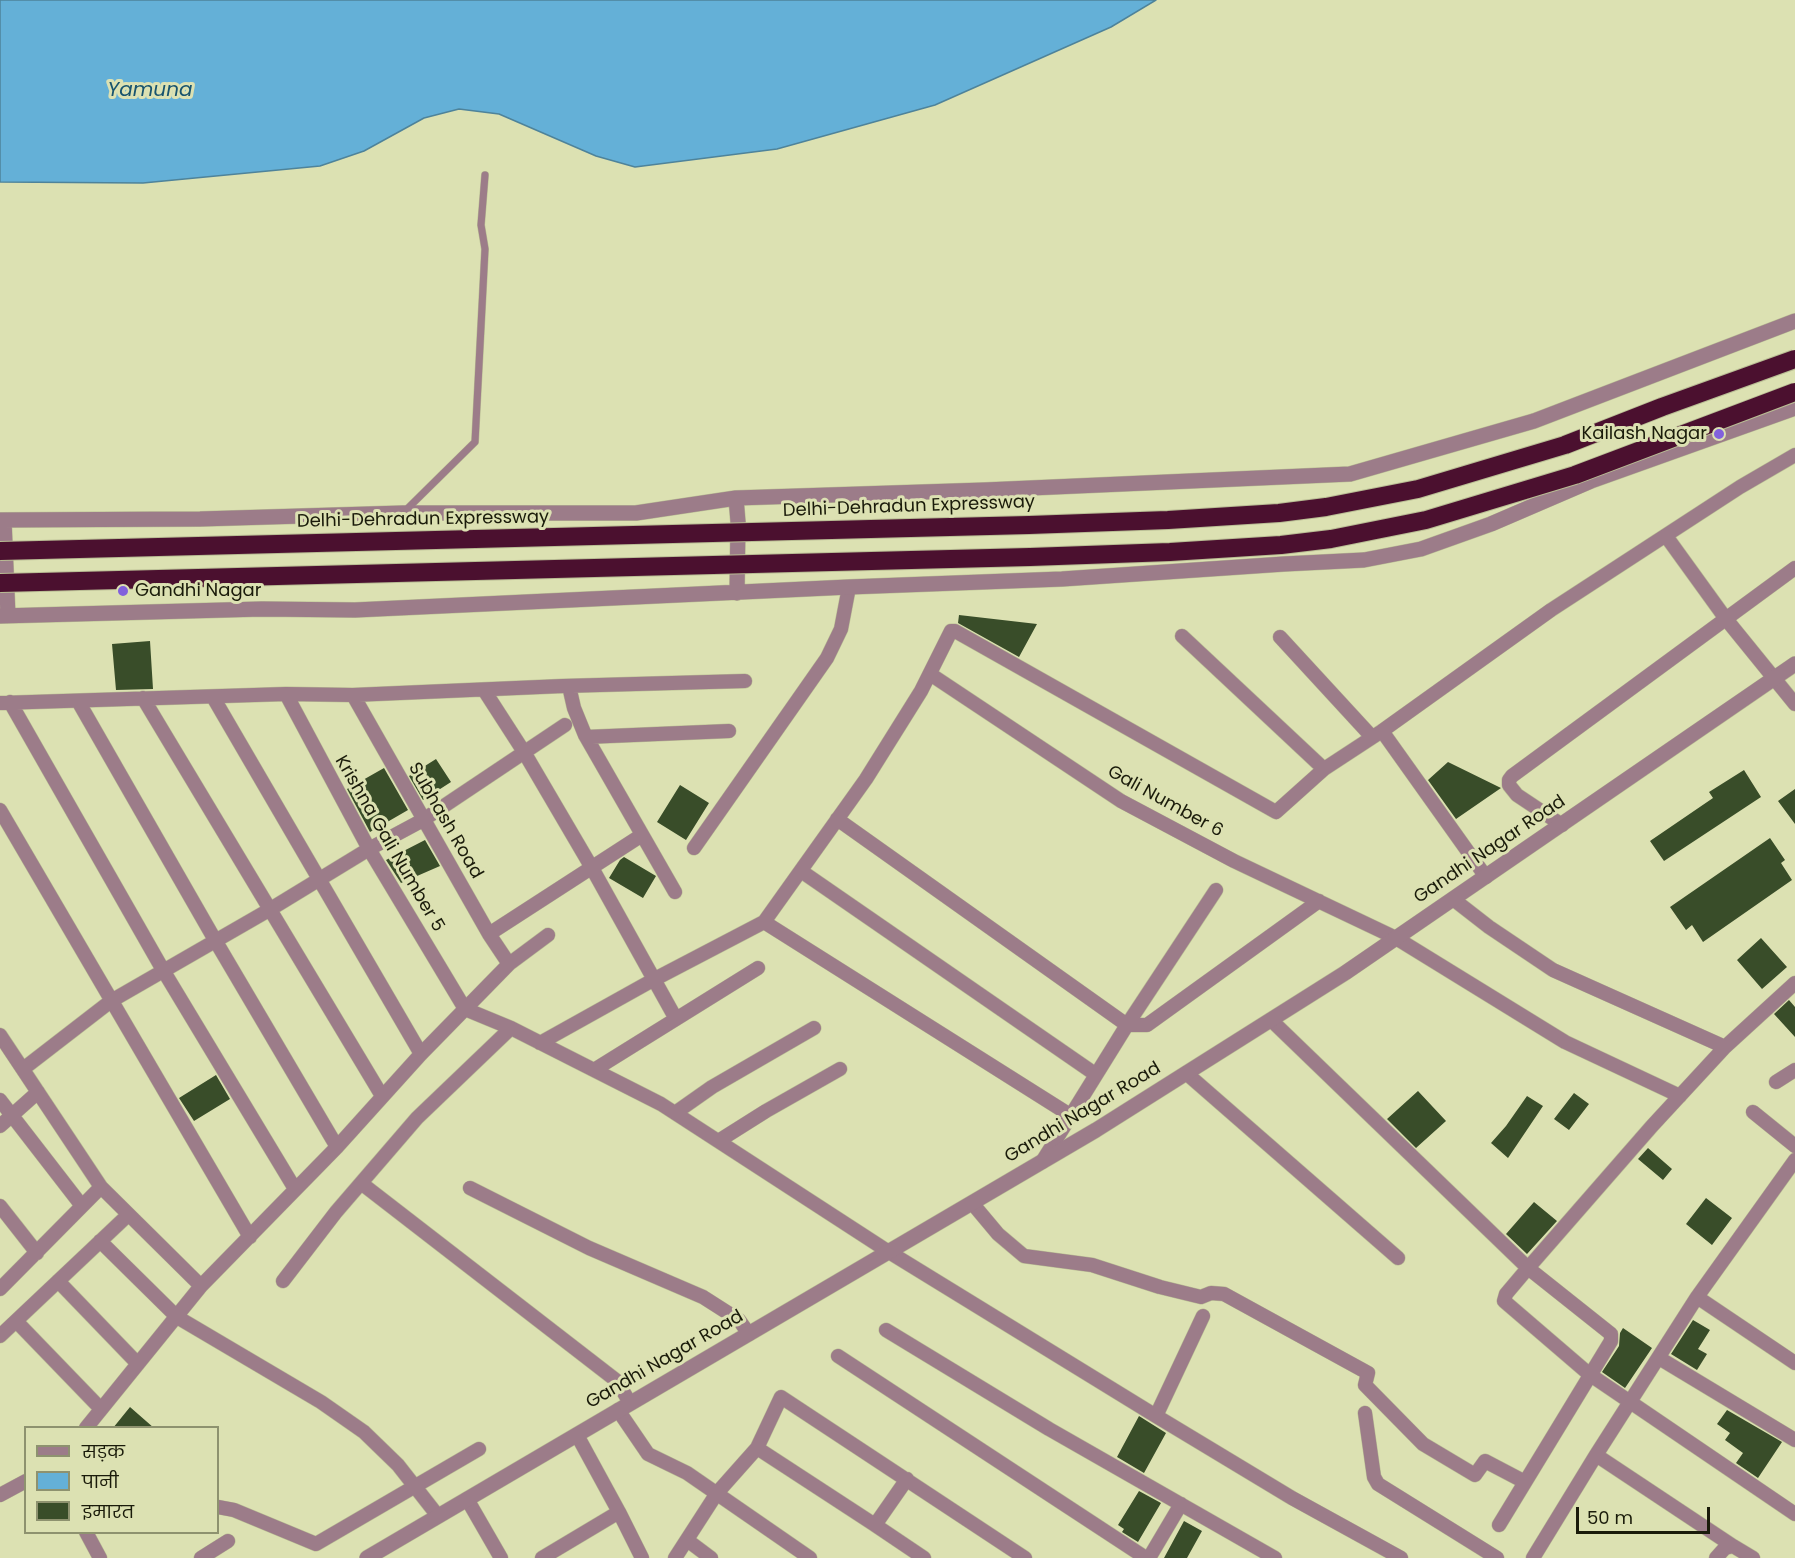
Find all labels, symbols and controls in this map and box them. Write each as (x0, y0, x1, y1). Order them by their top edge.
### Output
water label: Yamuna (108, 79, 192, 103)
place label: Kailash Nagar (1581, 423, 1707, 445)
marker: Kailash Nagar (1712, 427, 1726, 441)
street label: Delhi-Dehradun Expressway (783, 492, 1035, 522)
street label: Delhi-Dehradun Expressway (297, 507, 549, 533)
place label: Gandhi Nagar (135, 580, 261, 602)
marker: Gandhi Nagar (116, 584, 130, 598)
street label: Krishna Gali Number 5 (330, 752, 448, 936)
street label: Subhash Road (403, 759, 487, 883)
street label: Gali Number 6 (1103, 761, 1227, 843)
street label: Gandhi Nagar Road (1410, 791, 1570, 909)
street label: Gandhi Nagar Road (1001, 1058, 1165, 1168)
street label: Gandhi Nagar Road (582, 1306, 748, 1414)
legend (24, 1426, 219, 1534)
text: सड़क (82, 1439, 125, 1464)
text: पानी (82, 1469, 119, 1494)
scale bar (1579, 1495, 1712, 1533)
text: इमारत (82, 1499, 134, 1524)
text: 50 m (1587, 1505, 1633, 1530)

